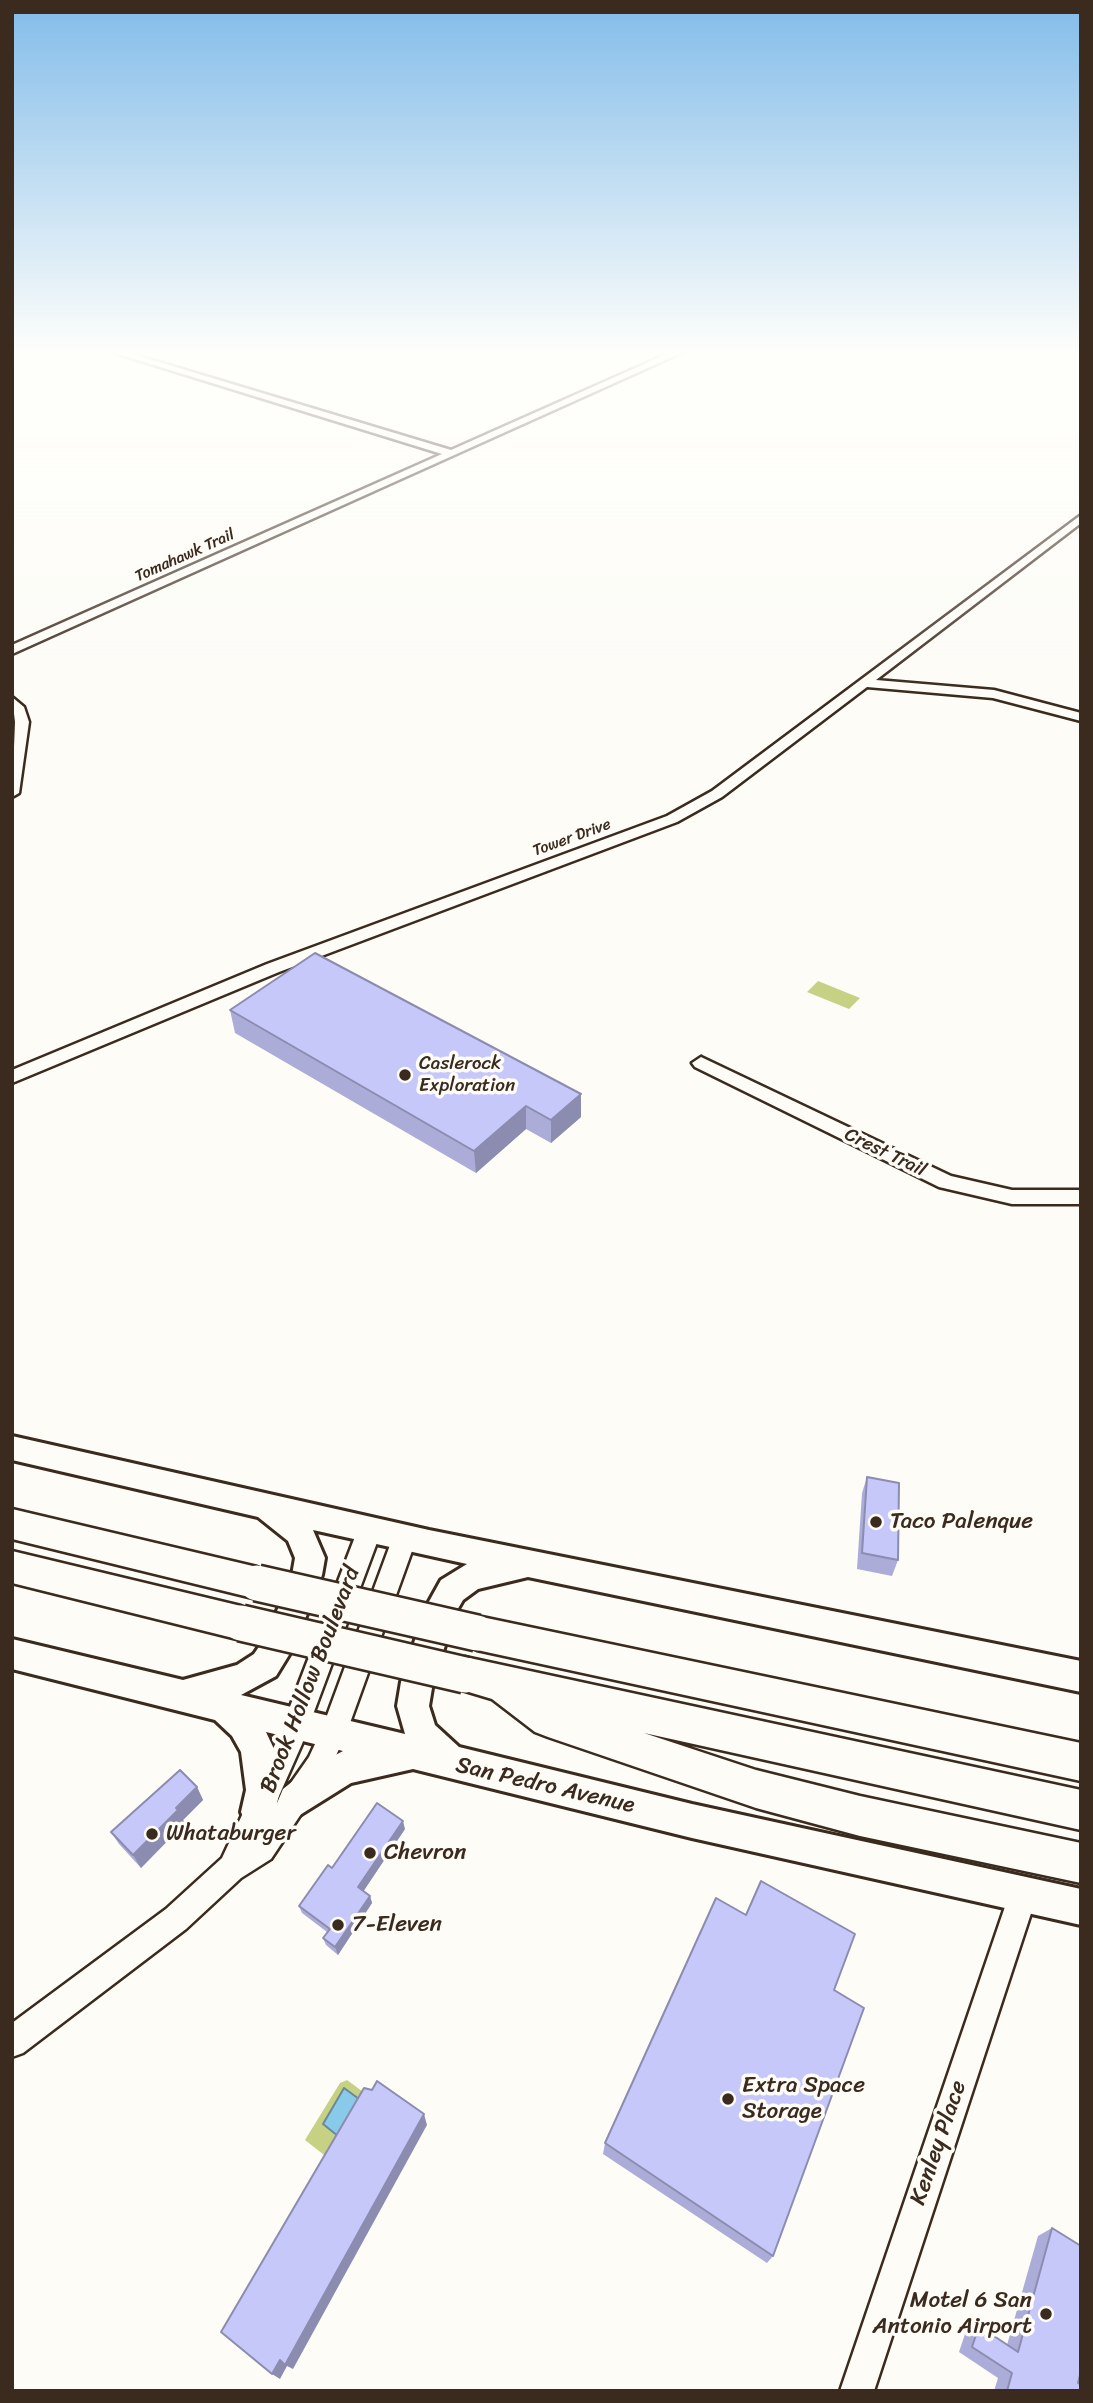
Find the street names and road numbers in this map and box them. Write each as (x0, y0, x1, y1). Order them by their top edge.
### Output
street label: Tomahawk Trail (132, 525, 238, 587)
street label: Tower Drive (530, 815, 614, 861)
street label: Crest Trail (841, 1124, 929, 1182)
street label: Brook Hollow Boulevard (255, 1563, 367, 1797)
street label: San Pedro Avenue (453, 1752, 637, 1820)
street label: Kenley Place (905, 2077, 973, 2209)

